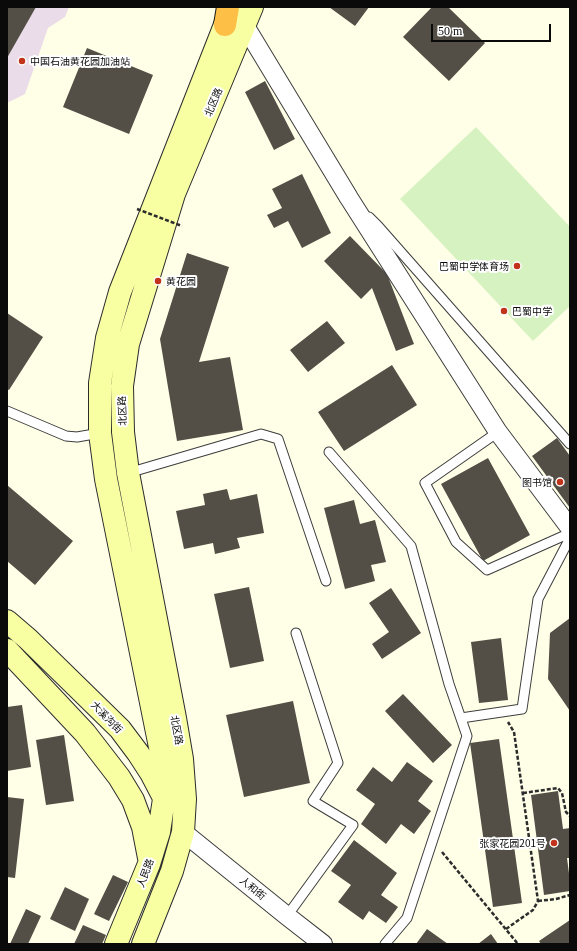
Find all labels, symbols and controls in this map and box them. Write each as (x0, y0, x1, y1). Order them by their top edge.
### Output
scale bar (433, 16, 553, 42)
text: 50 m (438, 24, 462, 38)
place label: 中国石油黄花园加油站 (30, 55, 130, 67)
marker: 中国石油黄花园加油站 (17, 56, 27, 66)
street label: 北区路 (202, 86, 224, 118)
place label: 巴蜀中学体育场 (439, 260, 509, 272)
marker: 巴蜀中学体育场 (512, 261, 522, 271)
place label: 黄花园 (166, 275, 196, 287)
marker: 黄花园 (153, 276, 163, 286)
place label: 巴蜀中学 (512, 305, 552, 317)
marker: 巴蜀中学 (499, 306, 509, 316)
street label: 北区路 (115, 396, 129, 426)
place label: 图书馆 (522, 476, 552, 488)
marker: 图书馆 (555, 477, 565, 487)
street label: 大溪沟街 (89, 698, 125, 736)
street label: 北区路 (168, 714, 186, 746)
place label: 张家花园201号 (479, 837, 546, 849)
marker: 张家花园201号 (549, 838, 559, 848)
street label: 人民路 (134, 857, 156, 889)
street label: 人和街 (238, 874, 268, 902)

